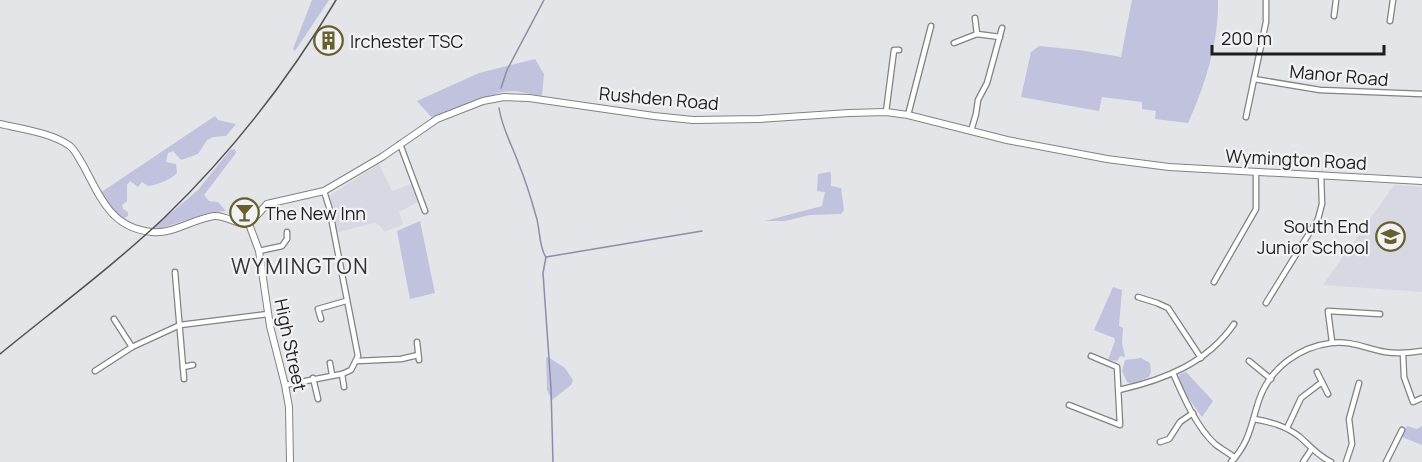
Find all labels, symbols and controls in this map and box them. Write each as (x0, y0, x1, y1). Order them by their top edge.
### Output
scale bar (1212, 18, 1384, 56)
building icon: Irchester TSC (313, 25, 345, 57)
text: 200 m (1221, 26, 1272, 50)
place label: Irchester TSC (350, 29, 463, 53)
street label: Manor Road (1289, 59, 1389, 91)
street label: Rushden Road (598, 81, 720, 115)
street label: Wymington Road (1225, 143, 1367, 175)
bar icon: The New Inn (228, 197, 260, 229)
place label: The New Inn (265, 201, 366, 225)
place label: South End Junior School (1257, 214, 1369, 259)
school or university icon: South End Junior School (1374, 220, 1406, 252)
district label: WYMINGTON (231, 252, 369, 280)
street label: High Street (269, 296, 313, 394)

